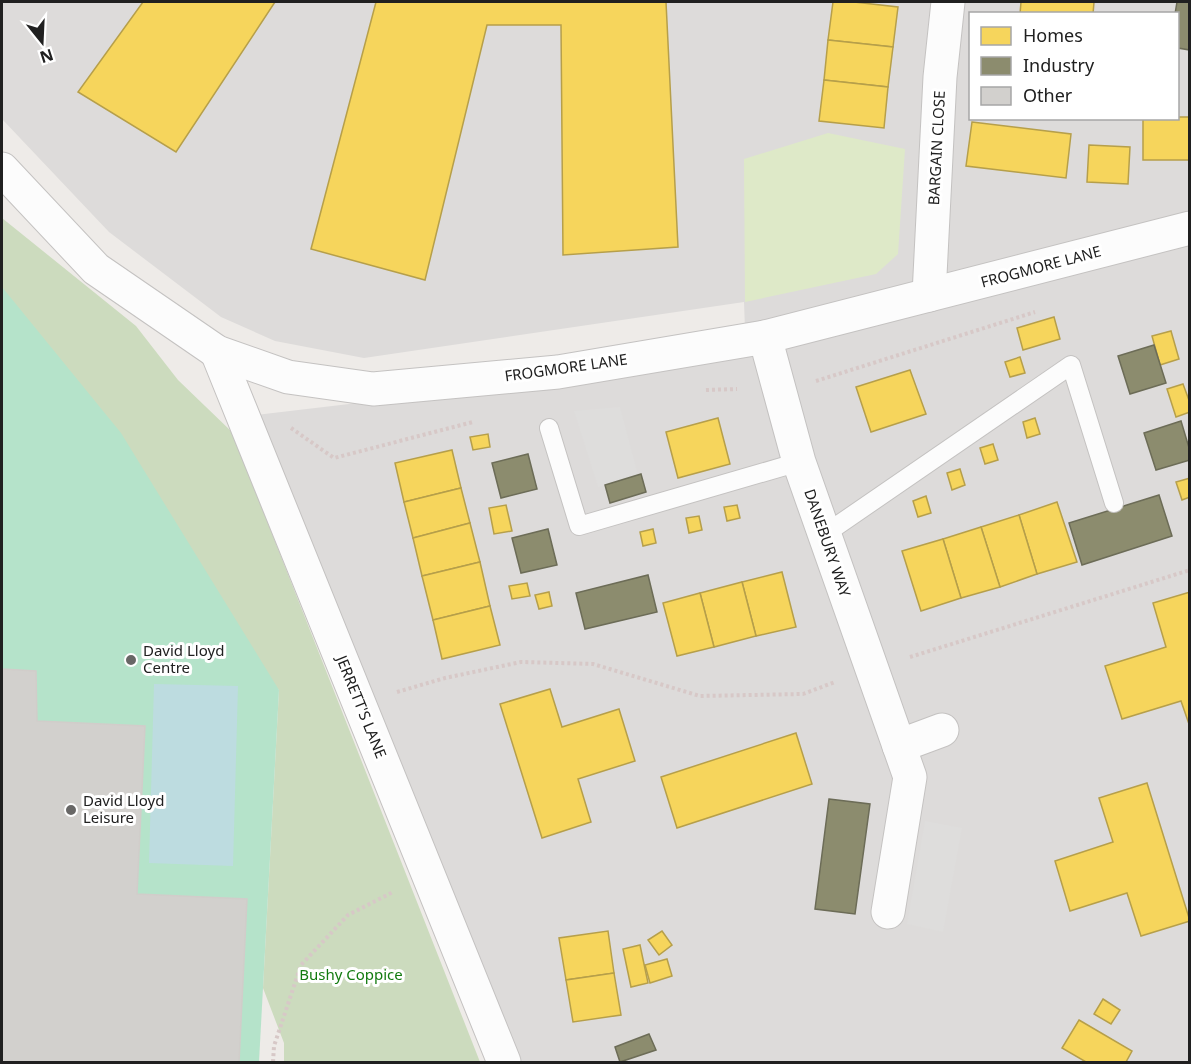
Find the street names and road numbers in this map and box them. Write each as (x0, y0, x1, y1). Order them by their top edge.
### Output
street label: BARGAIN CLOSE (923, 90, 949, 206)
street label: FROGMORE LANE (978, 240, 1103, 292)
street label: FROGMORE LANE (503, 348, 629, 386)
street label: DANEBURY WAY (800, 486, 856, 600)
street label: JERRETT'S LANE (331, 650, 392, 761)

